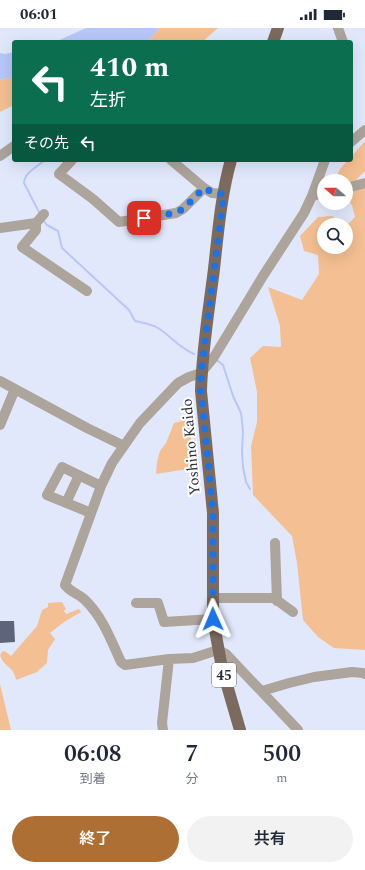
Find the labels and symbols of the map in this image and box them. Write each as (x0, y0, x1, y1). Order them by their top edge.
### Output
north arrow (317, 174, 353, 210)
pin (127, 201, 161, 235)
street label: Yoshino Kaido (175, 398, 207, 496)
position arrow (192, 598, 234, 640)
road number: 45 (212, 663, 236, 687)

